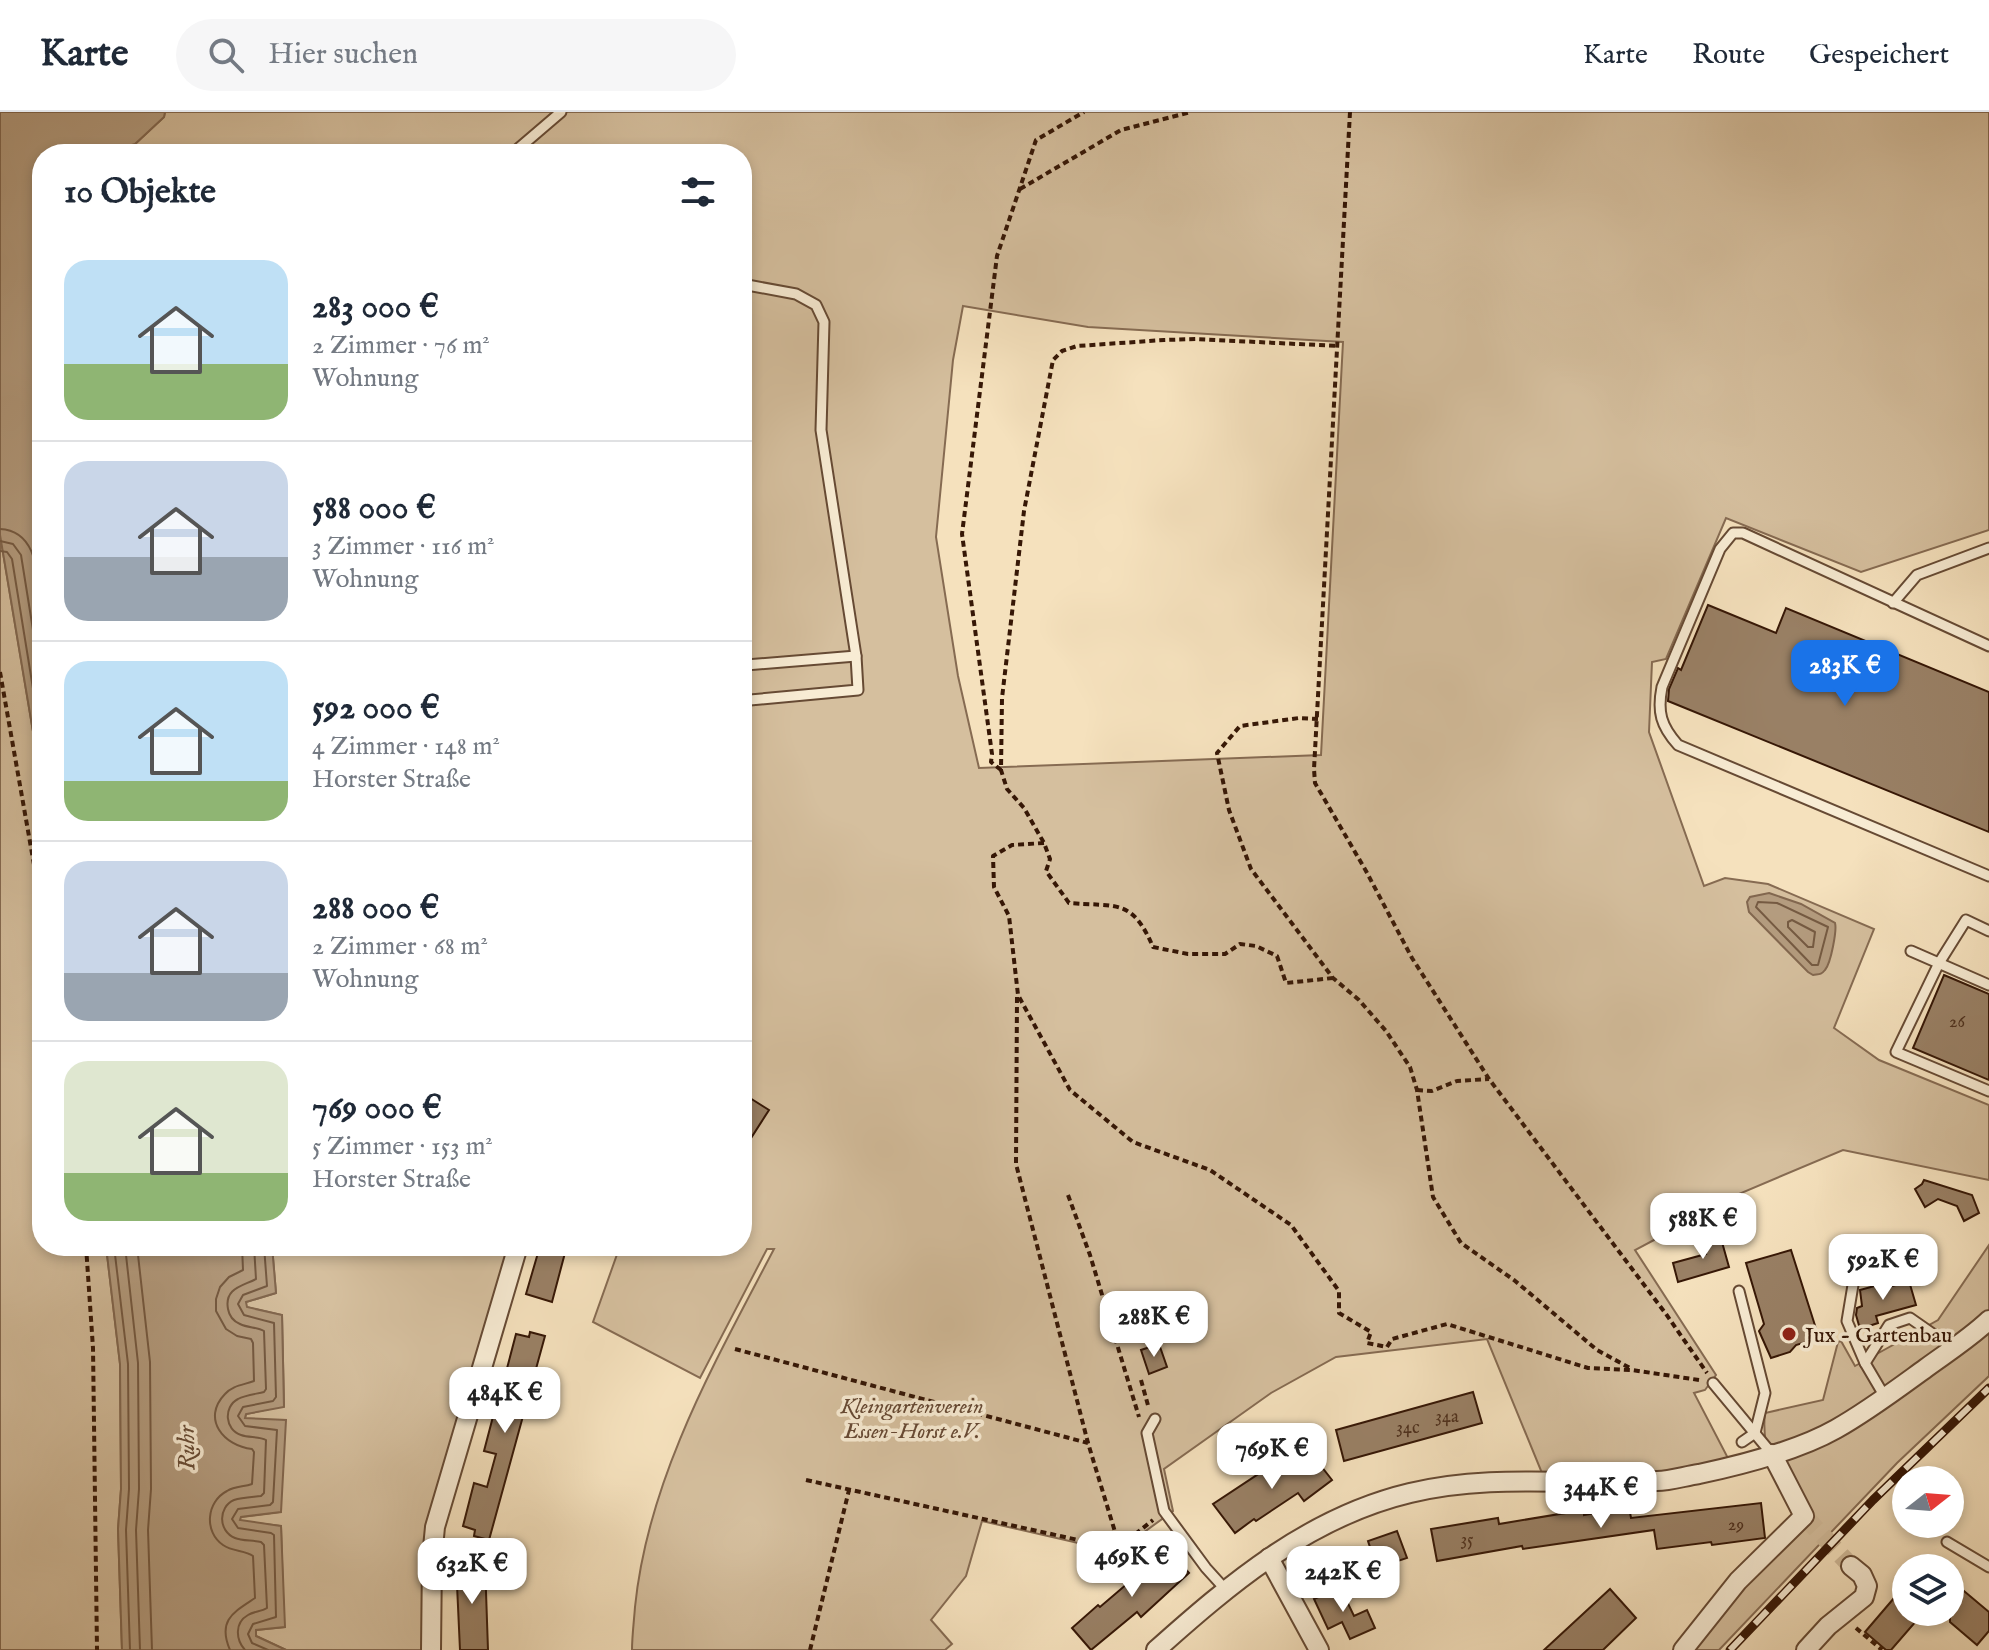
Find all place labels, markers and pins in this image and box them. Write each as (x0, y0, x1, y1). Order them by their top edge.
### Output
pin: 283K € (1780, 640, 1910, 708)
pin: 588K € (1638, 1193, 1768, 1261)
pin: 592K € (1818, 1234, 1948, 1302)
pin: 288K € (1089, 1291, 1219, 1359)
place label: Jux - Gartenbau (1802, 1322, 1952, 1350)
marker: Jux - Gartenbau (1780, 1325, 1798, 1343)
pin: 484K € (440, 1367, 570, 1435)
pin: 769K € (1207, 1423, 1337, 1491)
pin: 344K € (1536, 1462, 1666, 1530)
pin: 469K € (1067, 1531, 1197, 1599)
pin: 632K € (407, 1538, 537, 1606)
pin: 242K € (1278, 1546, 1408, 1614)

